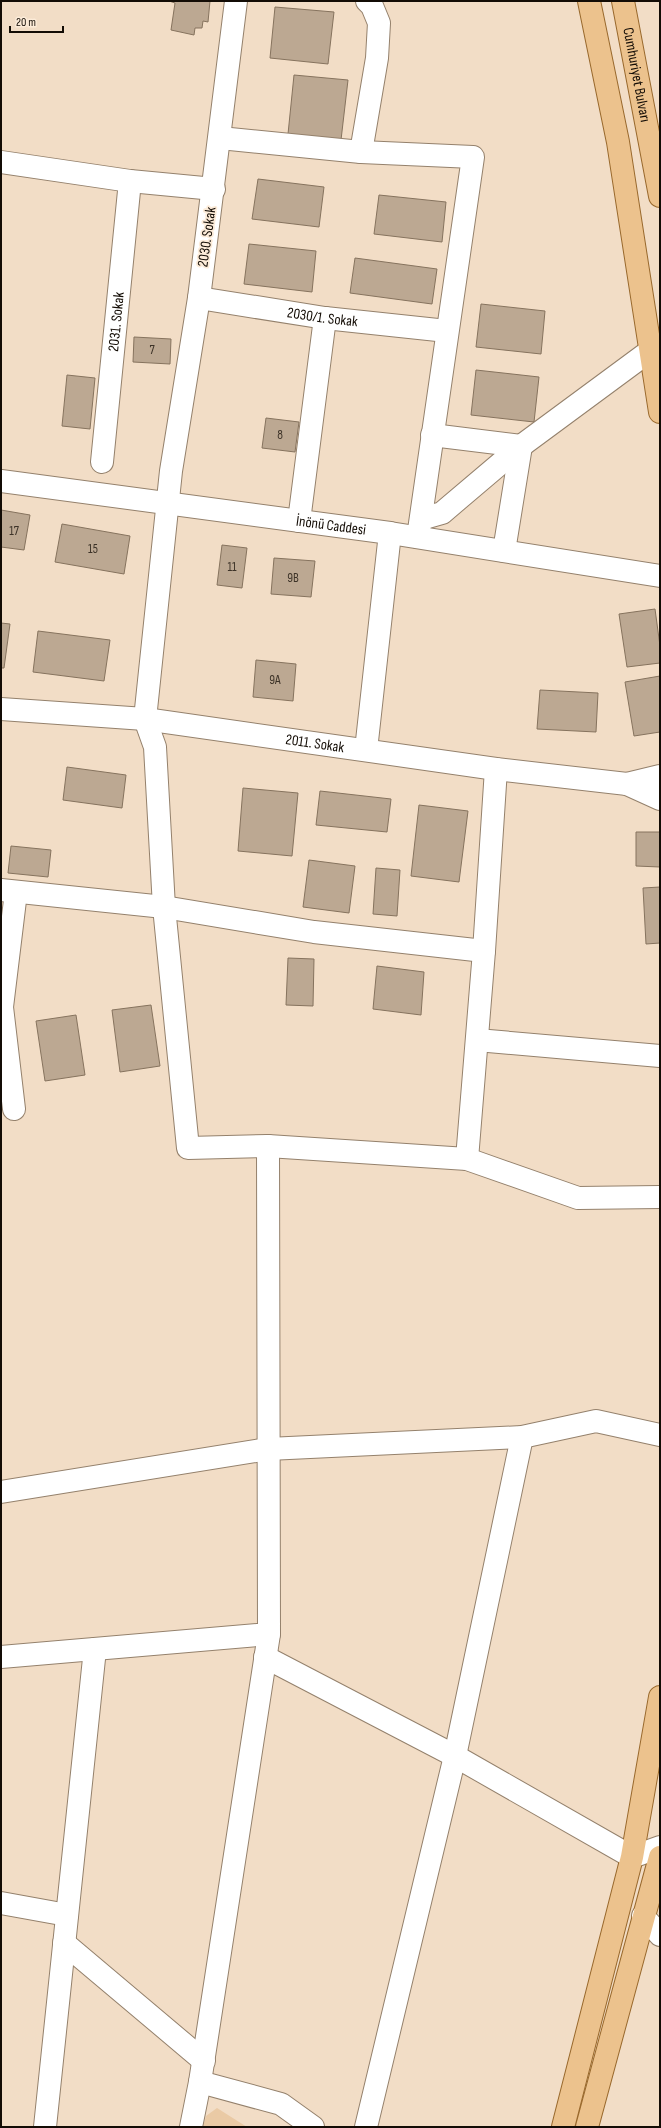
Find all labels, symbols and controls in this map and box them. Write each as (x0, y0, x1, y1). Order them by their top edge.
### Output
scale bar (10, 8, 63, 34)
text: 20 m (16, 15, 36, 30)
street label: Cumhuriyet Bulvarı (619, 26, 655, 124)
street label: 2030. Sokak (193, 205, 221, 268)
street label: 2031. Sokak (104, 291, 128, 352)
street label: 2030/1. Sokak (286, 303, 359, 331)
house number: 7 (149, 342, 155, 358)
house number: 8 (277, 427, 283, 443)
street label: İnönü Caddesi (295, 511, 367, 539)
house number: 17 (9, 523, 20, 539)
house number: 15 (88, 541, 98, 557)
house number: 11 (227, 559, 237, 575)
house number: 9B (287, 570, 299, 586)
house number: 9A (269, 672, 281, 688)
street label: 2011. Sokak (284, 730, 346, 757)

